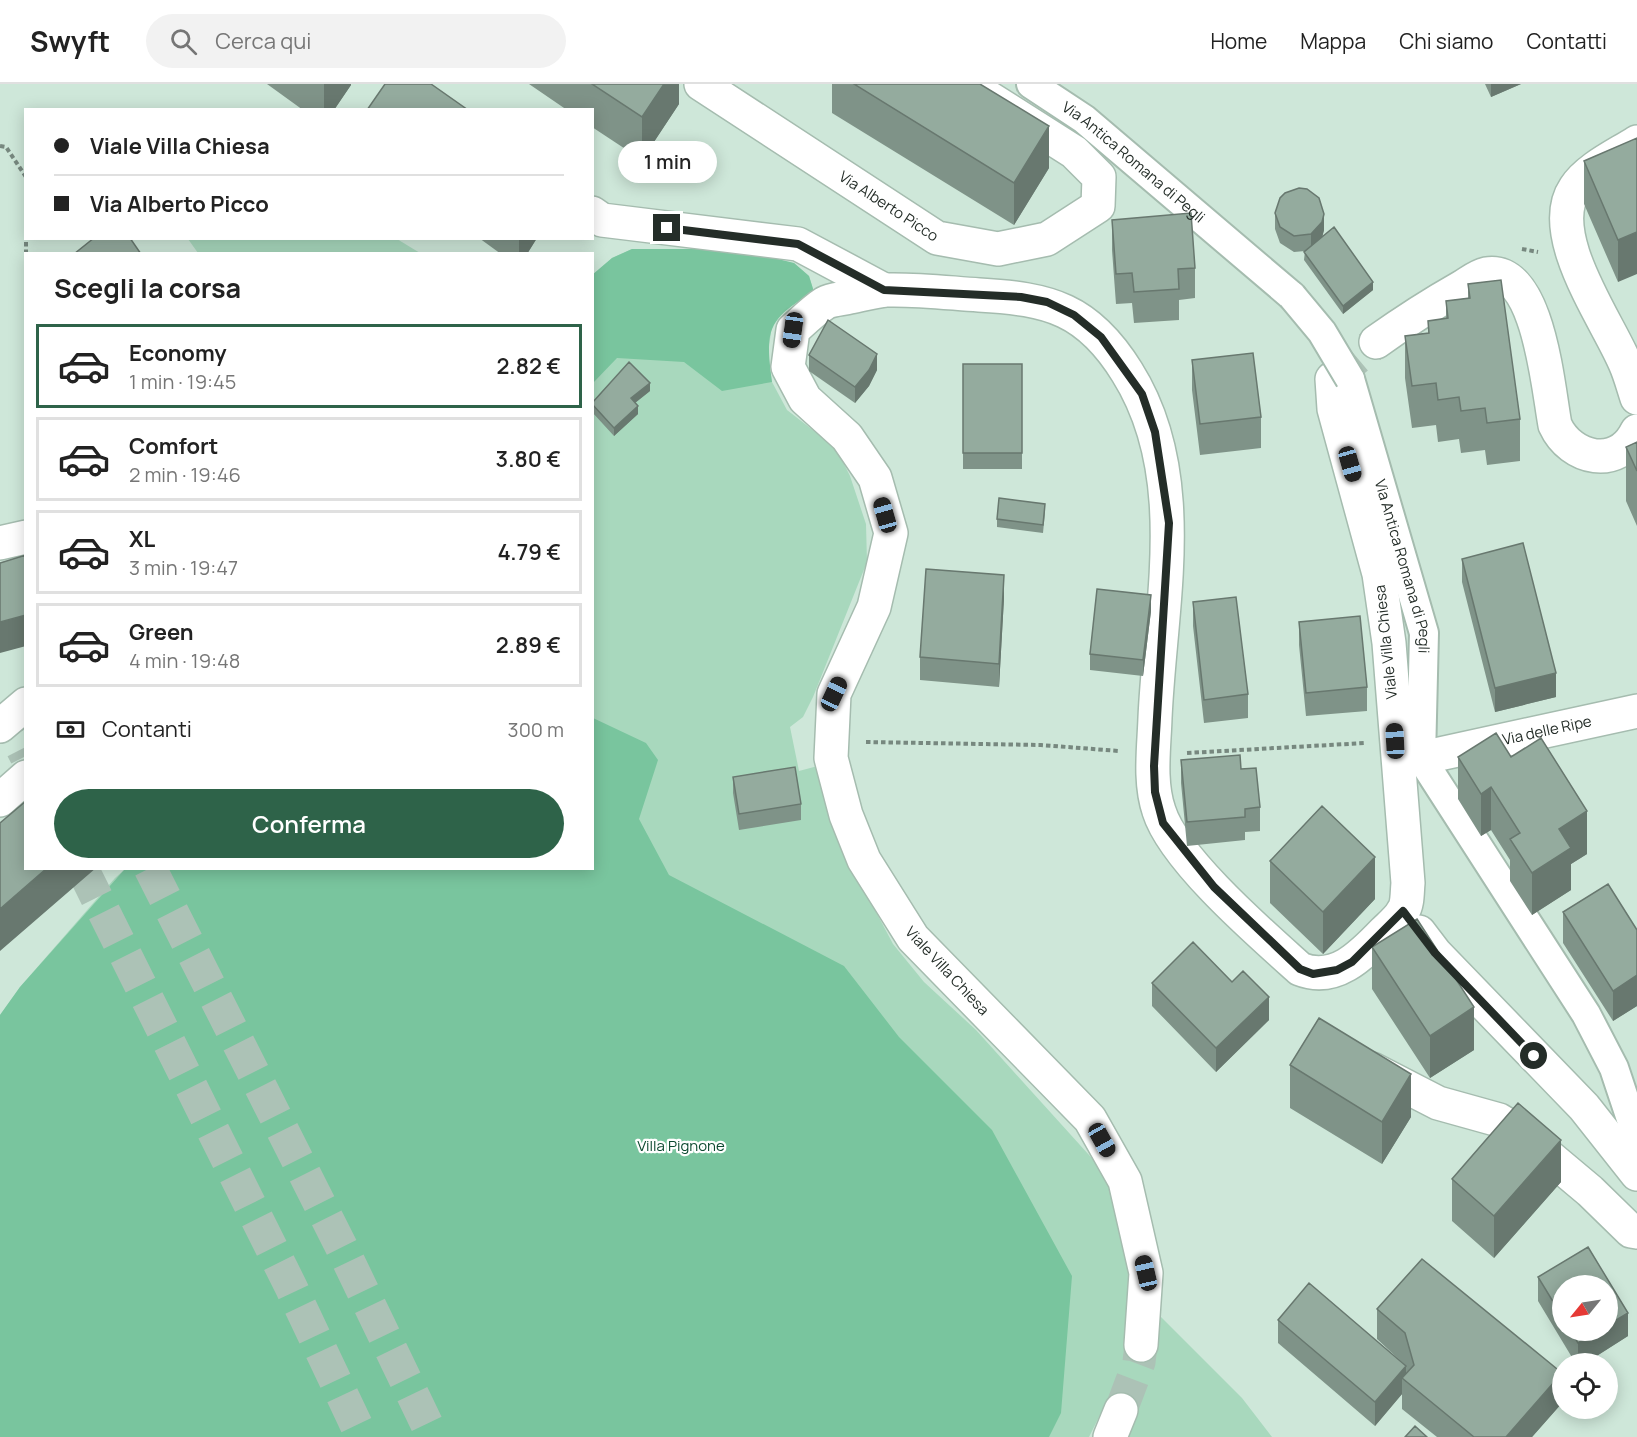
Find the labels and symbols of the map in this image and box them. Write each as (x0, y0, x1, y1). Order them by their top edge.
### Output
street label: Via Antica Romana di Pegli (1058, 96, 1210, 227)
callout: 1 min (618, 141, 716, 183)
street label: Via Alberto Picco (835, 166, 943, 246)
route end (653, 214, 680, 241)
car (782, 311, 804, 349)
car (1336, 444, 1364, 484)
street label: Via Antica Romana di Pegli (1370, 477, 1435, 654)
car (871, 495, 899, 535)
street label: Viale Villa Chiesa (1369, 584, 1402, 700)
car (818, 674, 850, 714)
street label: Via delle Ripe (1500, 710, 1594, 750)
car (1385, 723, 1405, 759)
street label: Viale Villa Chiesa (901, 922, 994, 1020)
route start (1520, 1042, 1547, 1069)
car (1085, 1120, 1119, 1160)
park label: Villa Pignone (637, 1135, 725, 1156)
car (1133, 1253, 1159, 1293)
north arrow (1552, 1275, 1618, 1341)

